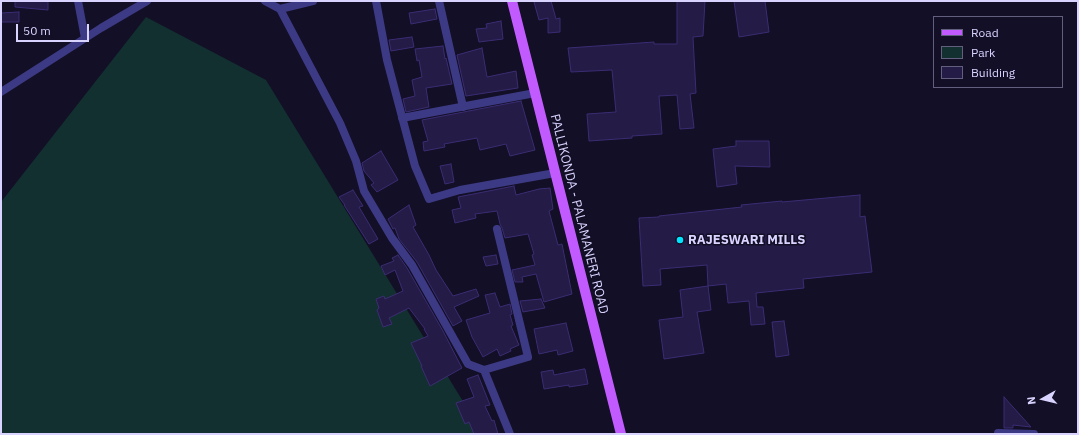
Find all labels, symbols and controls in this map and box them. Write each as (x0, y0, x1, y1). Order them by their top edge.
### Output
scale bar (18, 16, 91, 42)
legend (933, 16, 1063, 88)
text: 50 m (23, 23, 51, 38)
text: Road (971, 25, 999, 40)
text: Park (971, 45, 995, 60)
text: Building (971, 65, 1015, 80)
street label: PALLIKONDA - PALAMANERI ROAD (547, 112, 611, 316)
place label: RAJESWARI MILLS (688, 232, 805, 248)
marker: RAJESWARI MILLS (675, 235, 685, 245)
north arrow (1023, 379, 1063, 419)
text: N (1024, 396, 1039, 406)

